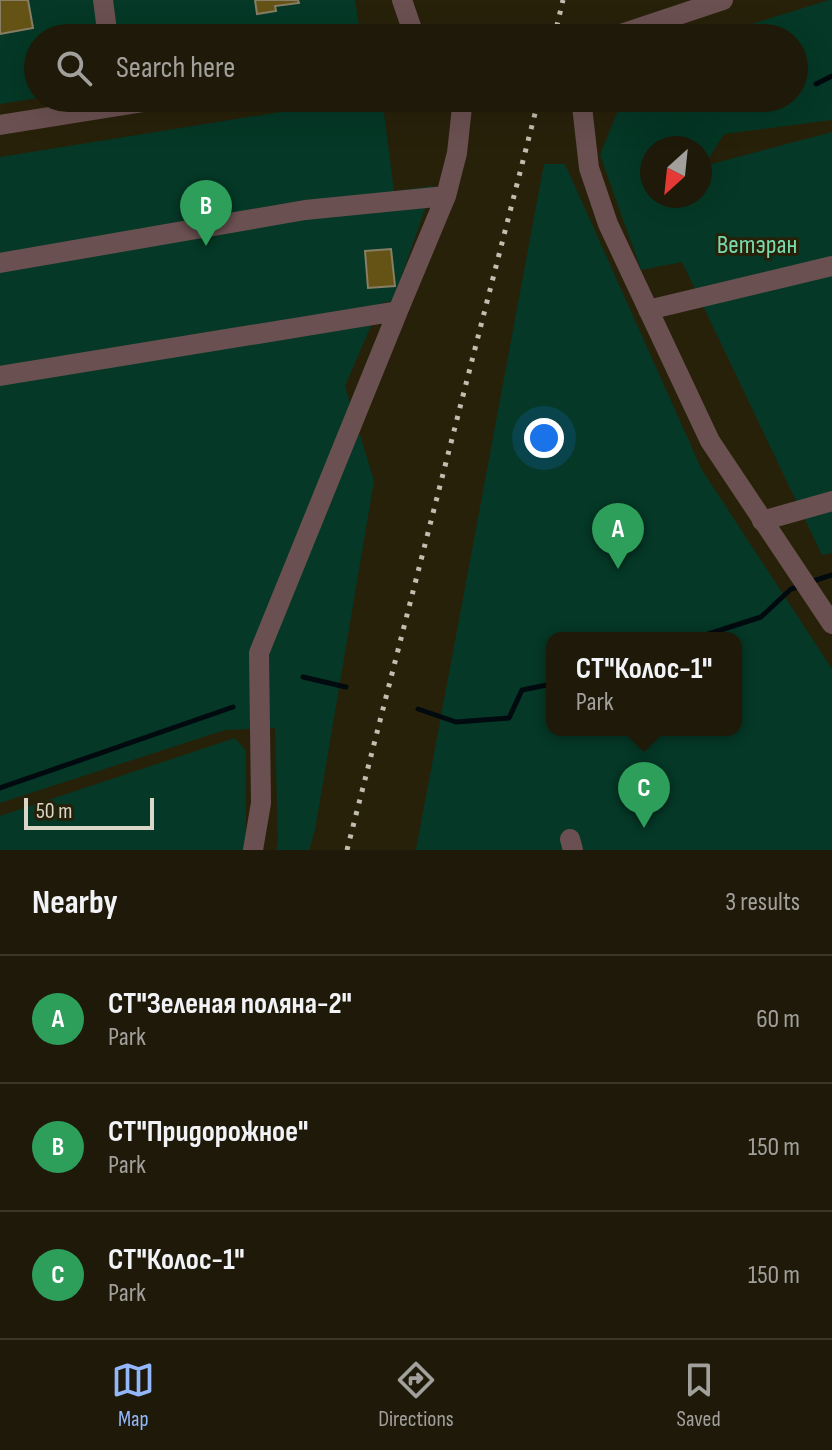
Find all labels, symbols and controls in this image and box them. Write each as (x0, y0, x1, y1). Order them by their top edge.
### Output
search box (24, 24, 808, 112)
icon: search (52, 46, 96, 90)
text: Search here (116, 50, 235, 86)
north arrow (640, 136, 712, 208)
pin: B (180, 180, 232, 246)
park label: Ветэран (717, 230, 797, 261)
your location (524, 418, 564, 458)
pin: A (592, 503, 644, 569)
popup (546, 632, 742, 736)
text: СТ"Колос-1" (576, 651, 712, 687)
text: Park (576, 687, 614, 718)
pin: C (618, 762, 670, 828)
scale bar (24, 794, 154, 830)
text: 50 m (36, 798, 72, 825)
text: Nearby (32, 882, 118, 923)
text: 3 results (725, 887, 800, 918)
text: СТ"Зеленая поляна-2" (108, 986, 352, 1022)
text: A (52, 1004, 64, 1035)
text: 60 m (756, 1004, 800, 1035)
text: Park (108, 1022, 146, 1053)
text: СТ"Придорожное" (108, 1114, 308, 1150)
text: B (52, 1132, 64, 1163)
text: 150 m (748, 1132, 800, 1163)
text: Park (108, 1150, 146, 1181)
text: СТ"Колос-1" (108, 1242, 244, 1278)
text: C (51, 1260, 65, 1291)
text: 150 m (748, 1260, 800, 1291)
text: Park (108, 1278, 146, 1309)
tab: Map (111, 1358, 155, 1433)
tab: Directions (378, 1358, 454, 1433)
tab: Saved (677, 1358, 721, 1433)

